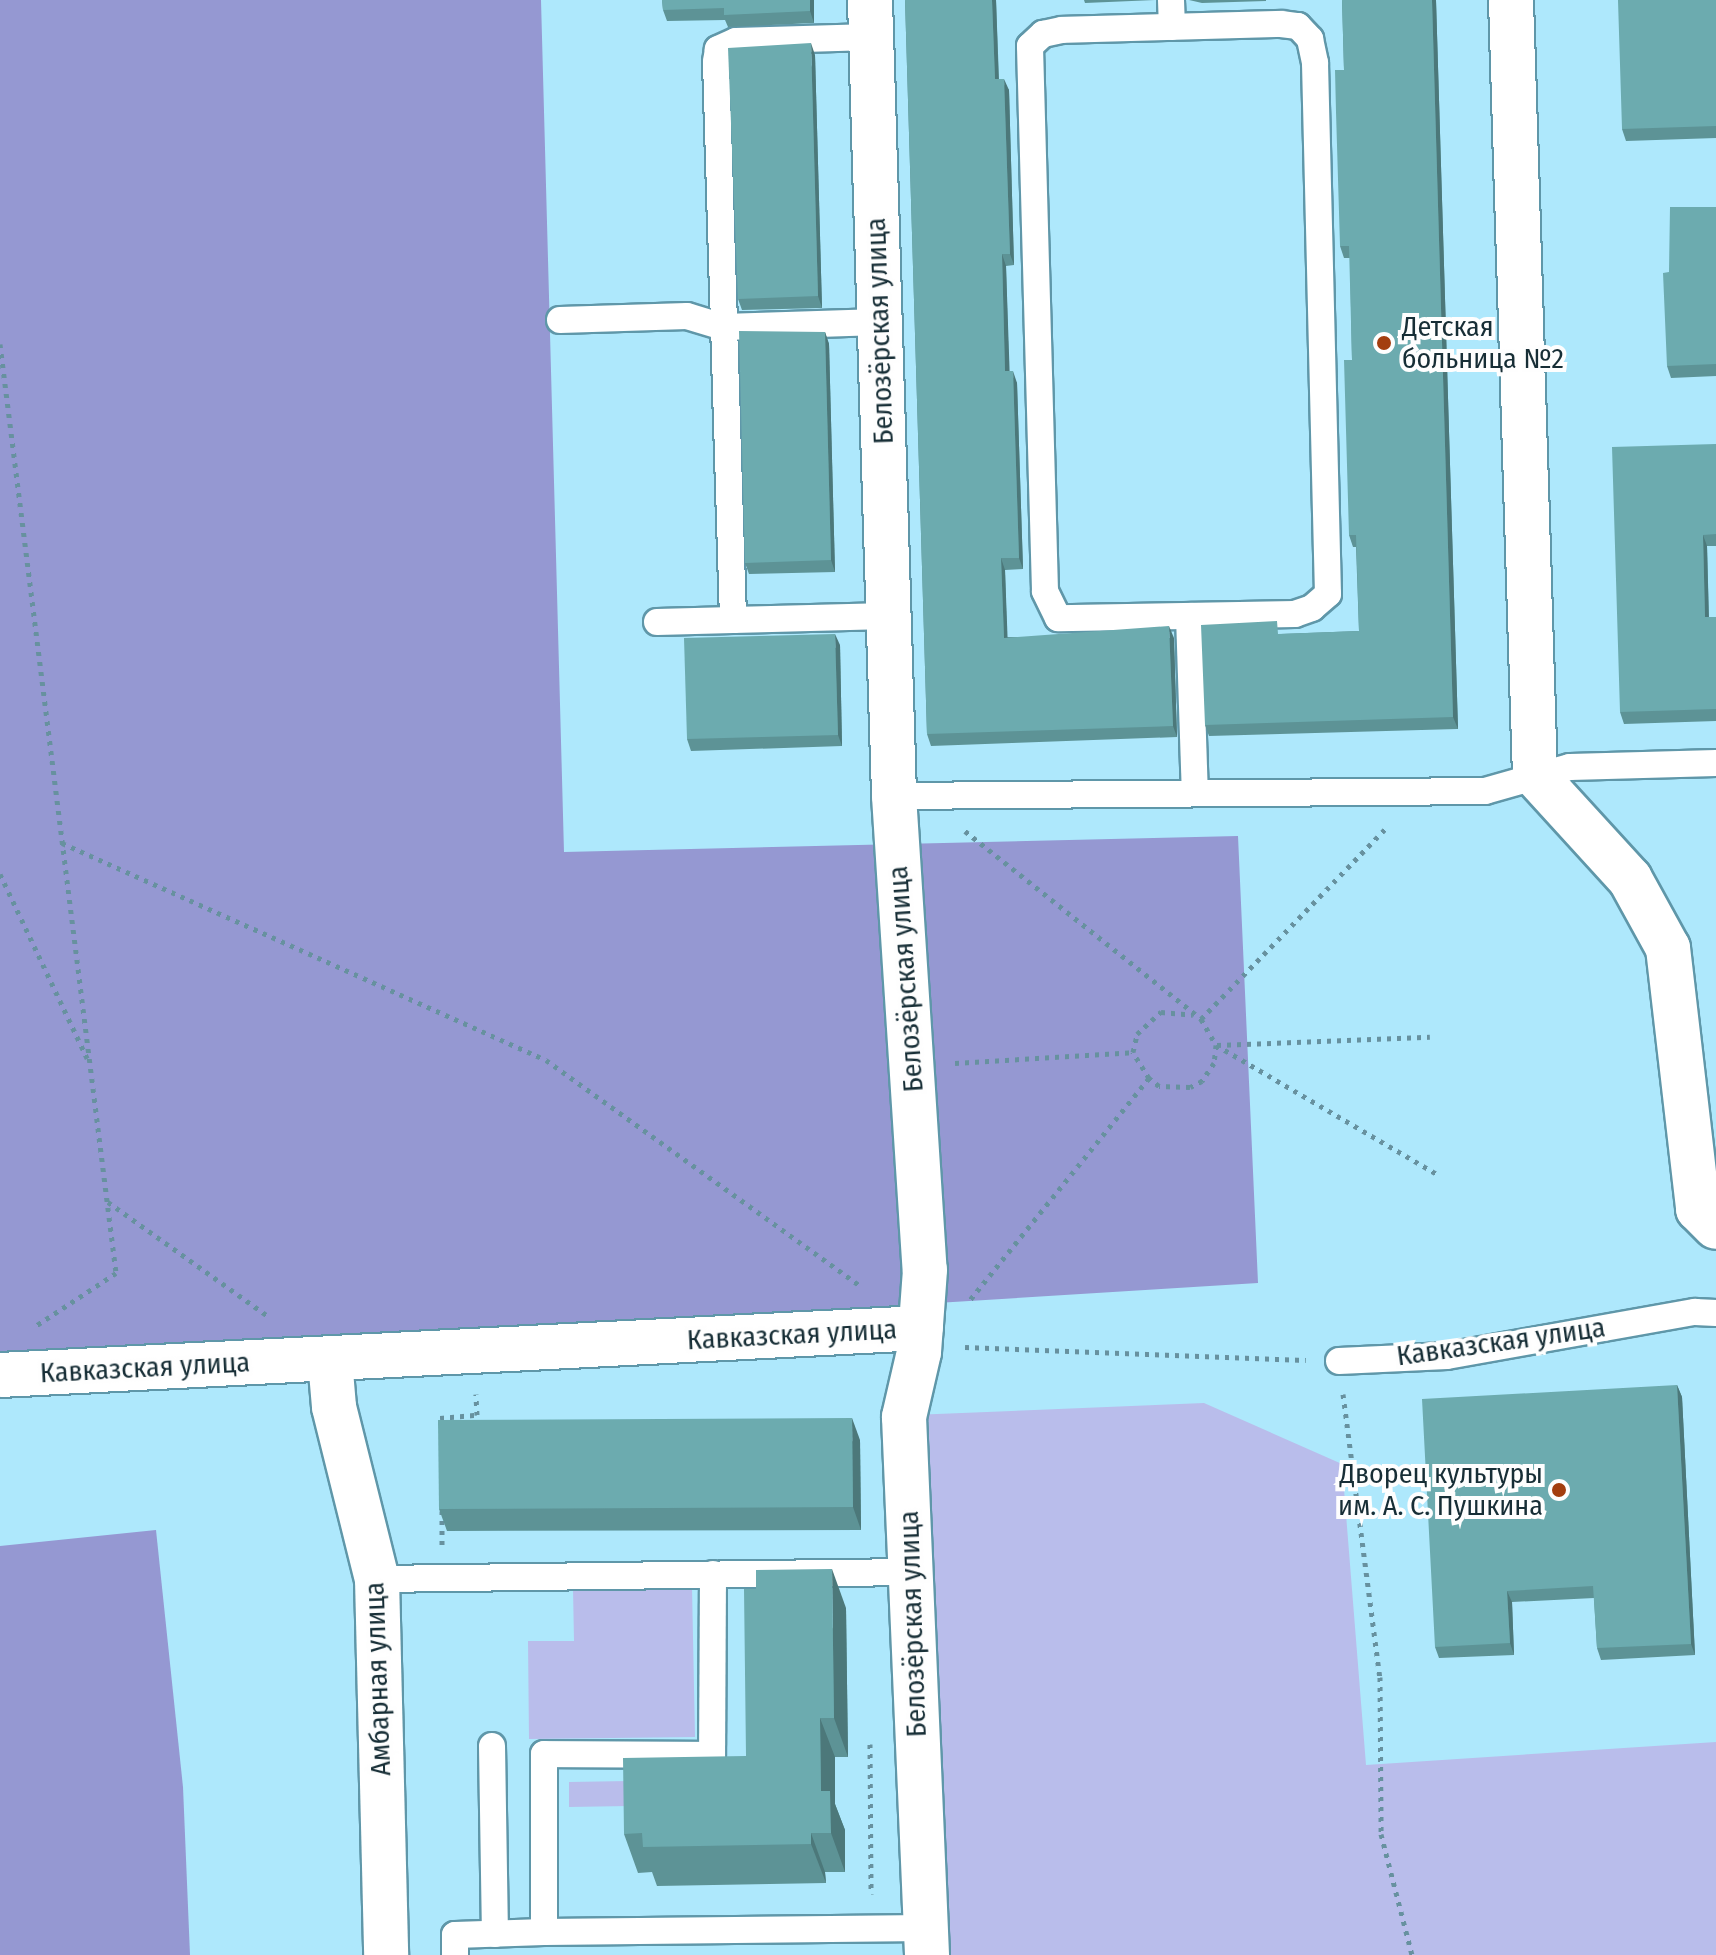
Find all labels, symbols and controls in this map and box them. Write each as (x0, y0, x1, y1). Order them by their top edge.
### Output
street label: Белозёрская улица (859, 217, 901, 445)
place label: Детская больница №2 (1402, 310, 1564, 376)
marker: Детская больница №2 (1373, 332, 1395, 354)
street label: Белозёрская улица (881, 865, 931, 1093)
street label: Кавказская улица (1395, 1311, 1607, 1373)
street label: Кавказская улица (686, 1313, 898, 1357)
street label: Кавказская улица (39, 1346, 251, 1390)
place label: Дворец культуры им. А. С. Пушкина (1338, 1457, 1543, 1523)
marker: Дворец культуры им. А. С. Пушкина (1550, 1481, 1568, 1499)
street label: Белозёрская улица (892, 1510, 934, 1738)
street label: Амбарная улица (358, 1582, 398, 1776)

